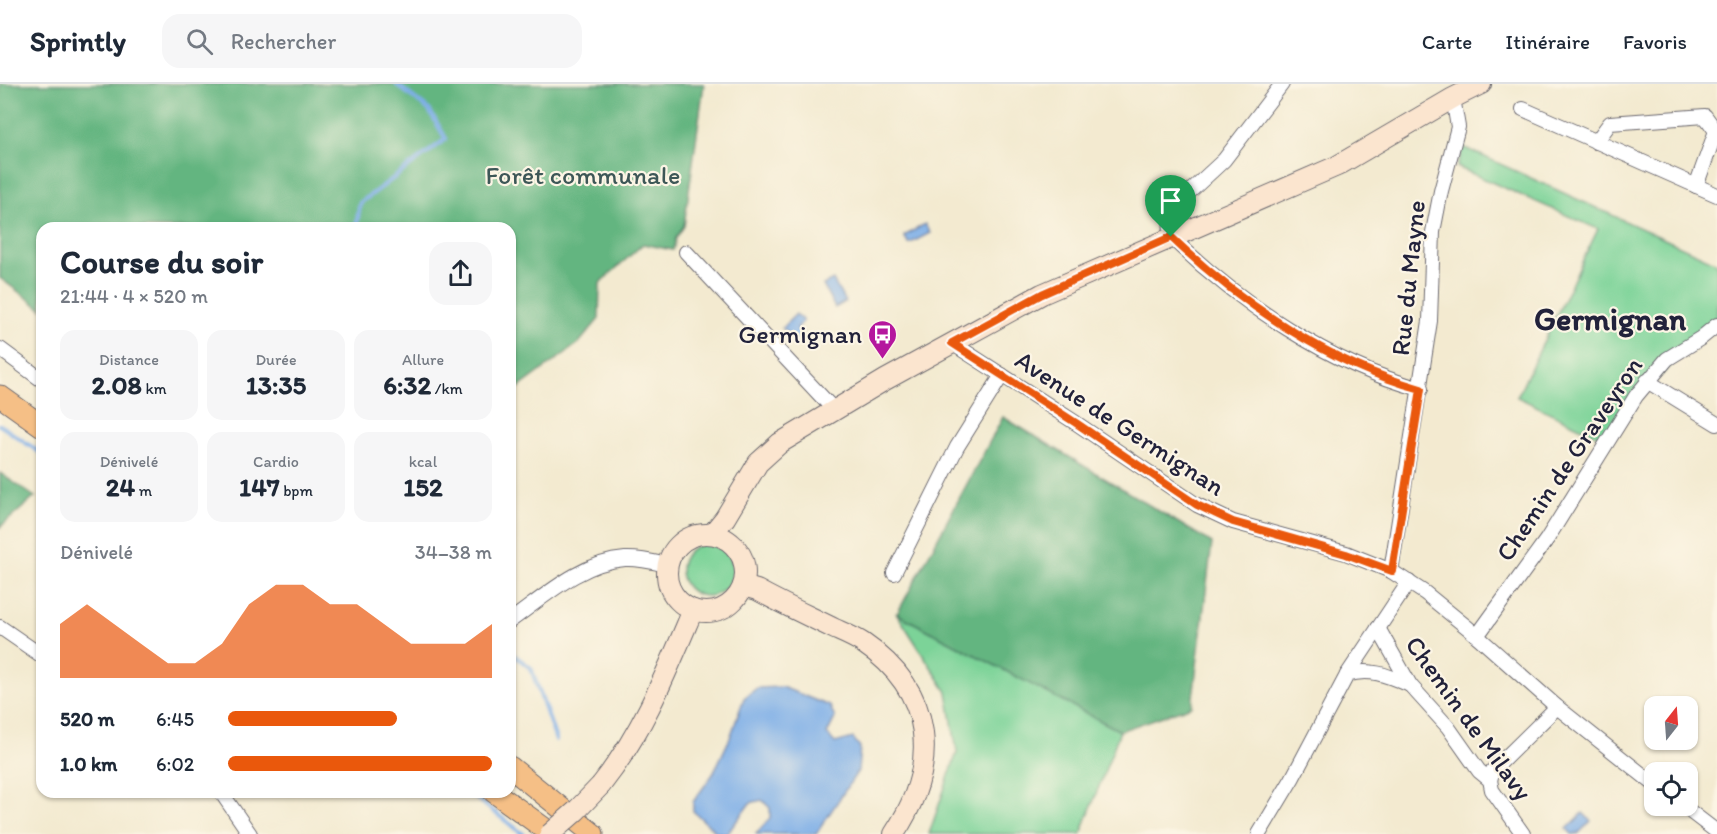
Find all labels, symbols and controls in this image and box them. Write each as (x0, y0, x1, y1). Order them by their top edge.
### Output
search box (162, 14, 582, 68)
text: Sprintly (30, 24, 126, 58)
icon: search (183, 25, 216, 58)
text: Rechercher (231, 28, 336, 55)
text: Carte (1422, 29, 1472, 54)
text: Itinéraire (1505, 29, 1590, 54)
text: Favoris (1623, 29, 1687, 54)
park label: Forêt communale (486, 159, 680, 191)
pin (1145, 175, 1196, 237)
icon: arrive (1154, 184, 1187, 217)
street label: Rue du Mayne (1384, 199, 1432, 357)
text: Course du soir (60, 242, 263, 281)
button: share (429, 242, 492, 305)
text: 21:44 · 4 × 520 m (60, 284, 208, 308)
district label: Germignan (1534, 300, 1687, 338)
place label: Germignan (738, 318, 862, 350)
bus stop icon: Germignan (867, 318, 899, 360)
street label: Avenue de Germignan (1009, 343, 1231, 503)
text: Distance (99, 350, 159, 369)
text: Durée (255, 350, 297, 369)
text: Allure (402, 350, 444, 369)
street label: Chemin de Graveyron (1489, 351, 1649, 567)
text: 2.08 (91, 369, 142, 401)
text: 13:35 (246, 369, 306, 401)
text: 6:32 (383, 369, 431, 401)
text: km (142, 379, 167, 398)
text: /km (431, 379, 463, 398)
text: Dénivelé (100, 452, 158, 471)
text: Cardio (253, 452, 299, 471)
text: kcal (409, 452, 437, 471)
text: 24 (106, 471, 135, 503)
text: 147 (239, 471, 280, 503)
text: 152 (403, 471, 443, 503)
text: m (135, 481, 152, 500)
text: bpm (280, 481, 313, 500)
text: Dénivelé (60, 540, 133, 564)
text: 34–38 m (415, 540, 492, 564)
street label: Chemin de Milavy (1399, 630, 1539, 806)
north arrow (1644, 696, 1698, 750)
map controls (1644, 696, 1698, 816)
text: 520 m (60, 707, 115, 731)
text: 6:45 (156, 707, 194, 731)
text: 1.0 km (60, 752, 117, 776)
text: 6:02 (156, 752, 194, 776)
button: locate (1644, 762, 1698, 816)

